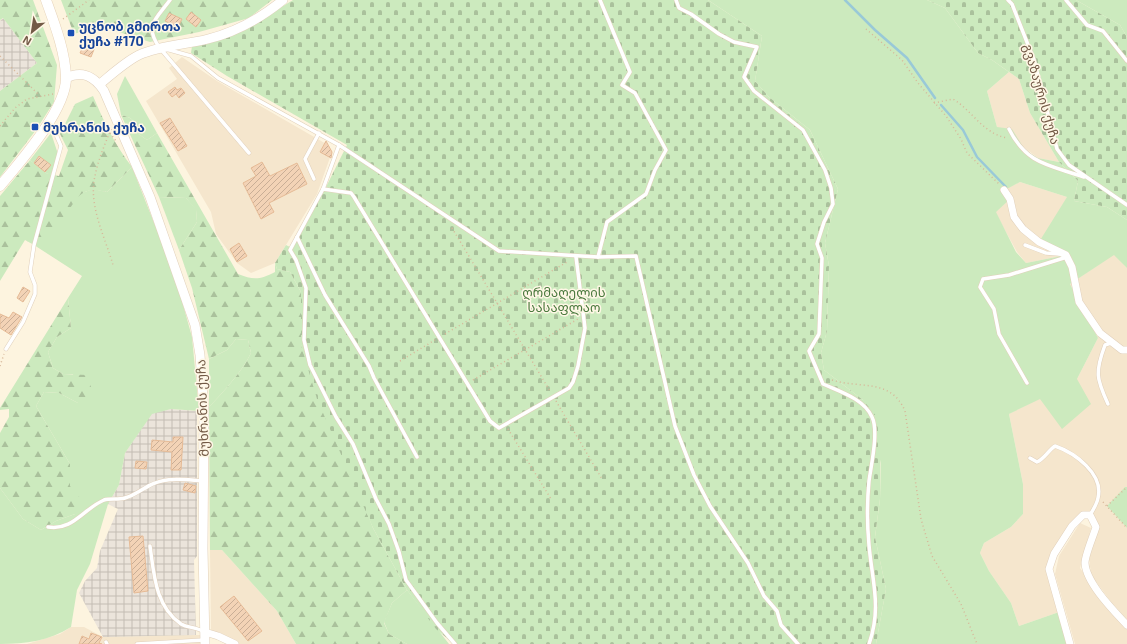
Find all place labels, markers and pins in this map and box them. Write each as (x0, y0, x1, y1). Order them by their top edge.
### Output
place label: უცნობ გმირთა ქუჩა #170 (79, 18, 181, 49)
marker: უცნობ გმირთა ქუჩა #170 (66, 28, 76, 38)
place label: მუხრანის ქუჩა (43, 119, 145, 135)
marker: მუხრანის ქუჩა (30, 122, 40, 132)

